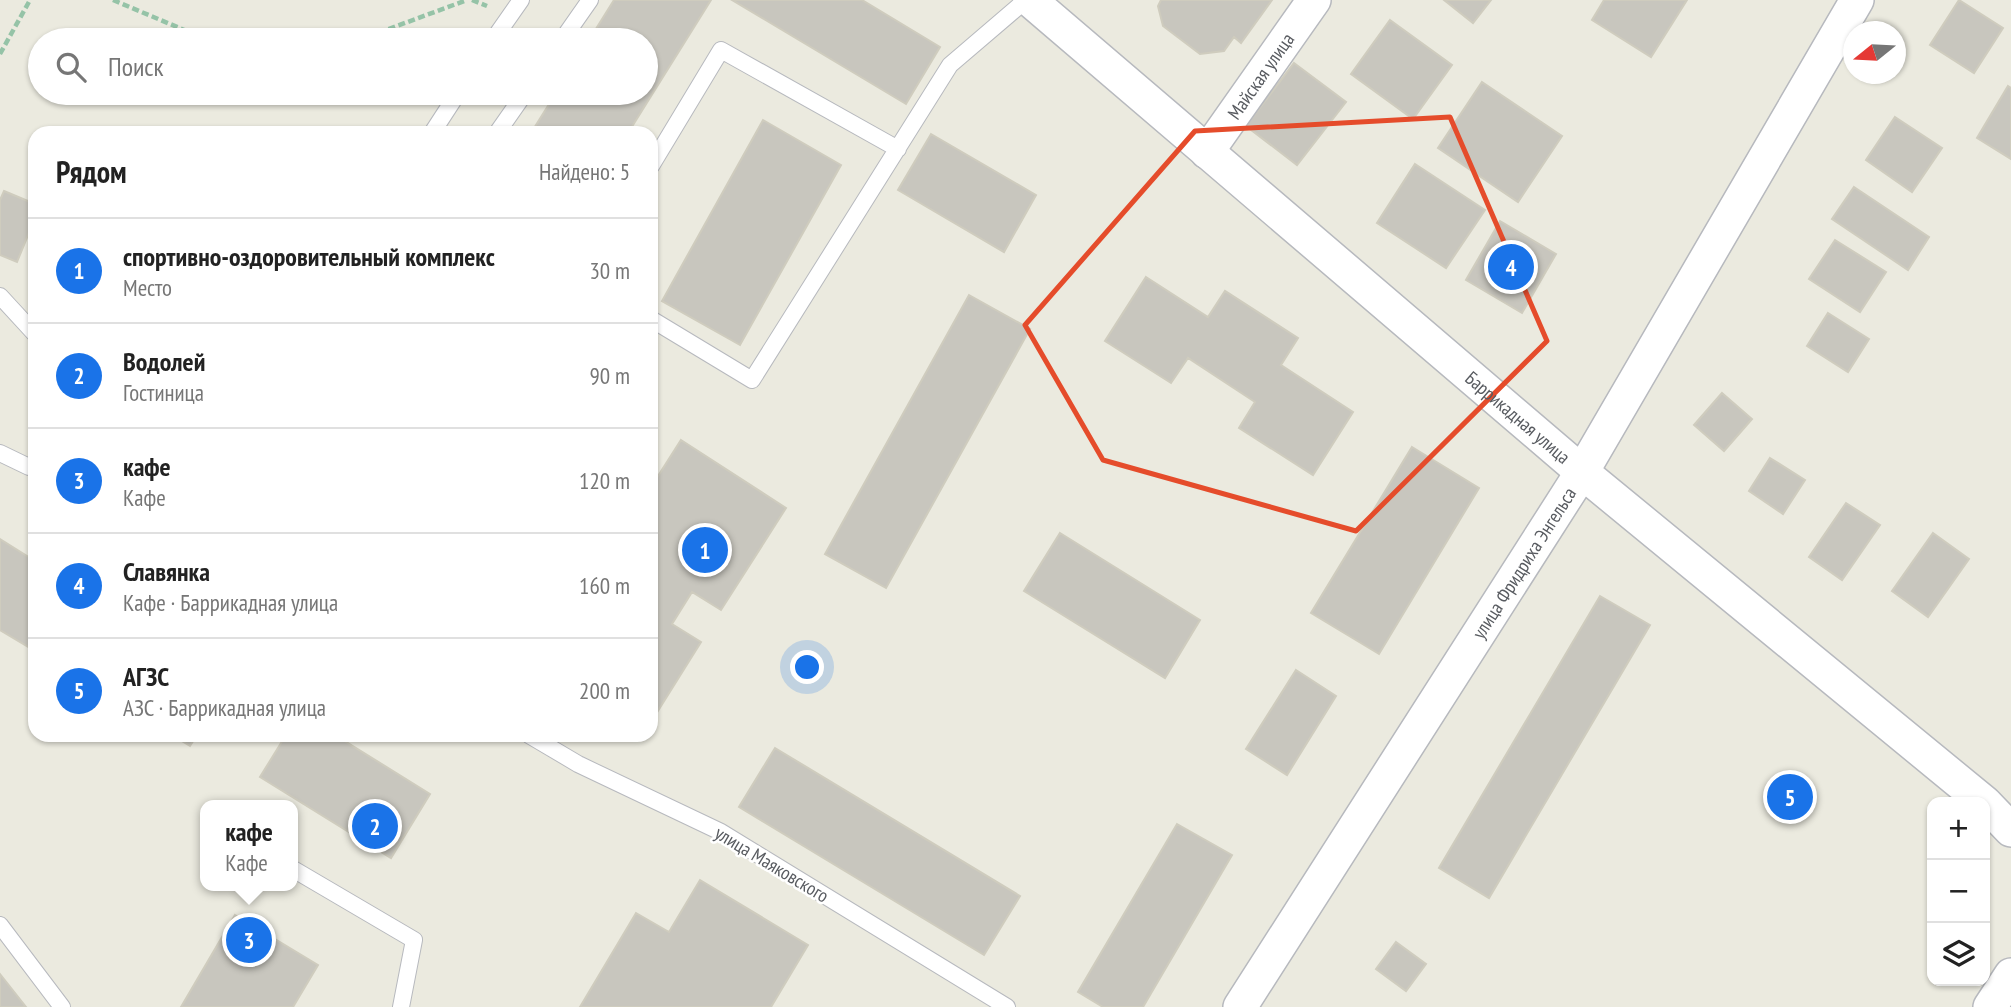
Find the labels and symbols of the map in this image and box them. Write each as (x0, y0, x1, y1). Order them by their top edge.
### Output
north arrow (1843, 21, 1906, 84)
street label: Майская улица (1222, 28, 1299, 124)
pin: 4 (1488, 241, 1534, 293)
street label: Баррикадная улица (1461, 366, 1575, 469)
street label: улица Фридриха Энгельса (1467, 483, 1581, 643)
pin: 1 (682, 524, 728, 576)
your location (790, 650, 824, 684)
pin: 5 (1767, 771, 1813, 823)
pin: 2 (352, 800, 398, 852)
street label: улица Маяковского (711, 821, 833, 907)
pin: 3 (226, 914, 272, 966)

